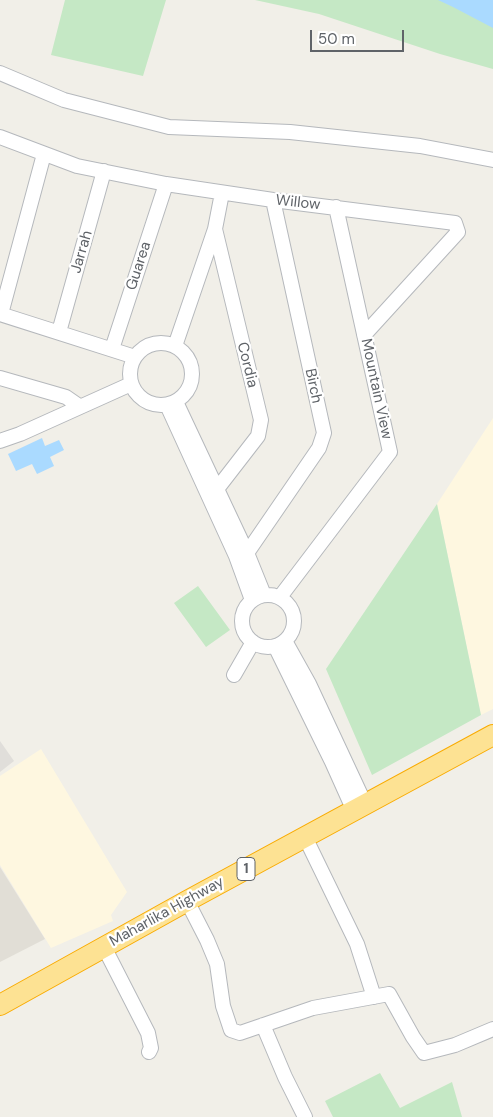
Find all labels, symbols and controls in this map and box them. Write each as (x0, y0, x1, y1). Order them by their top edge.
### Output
scale bar (313, 20, 407, 52)
text: 50 m (318, 29, 355, 49)
street label: Willow (275, 192, 321, 214)
street label: Jarrah (67, 229, 97, 275)
street label: Guarea (123, 239, 155, 293)
street label: Mountain View (357, 337, 395, 441)
street label: Cordia (233, 340, 261, 390)
street label: Birch (301, 367, 325, 405)
road number: 1 (237, 858, 255, 881)
street label: Maharlika Highway (107, 873, 227, 951)

